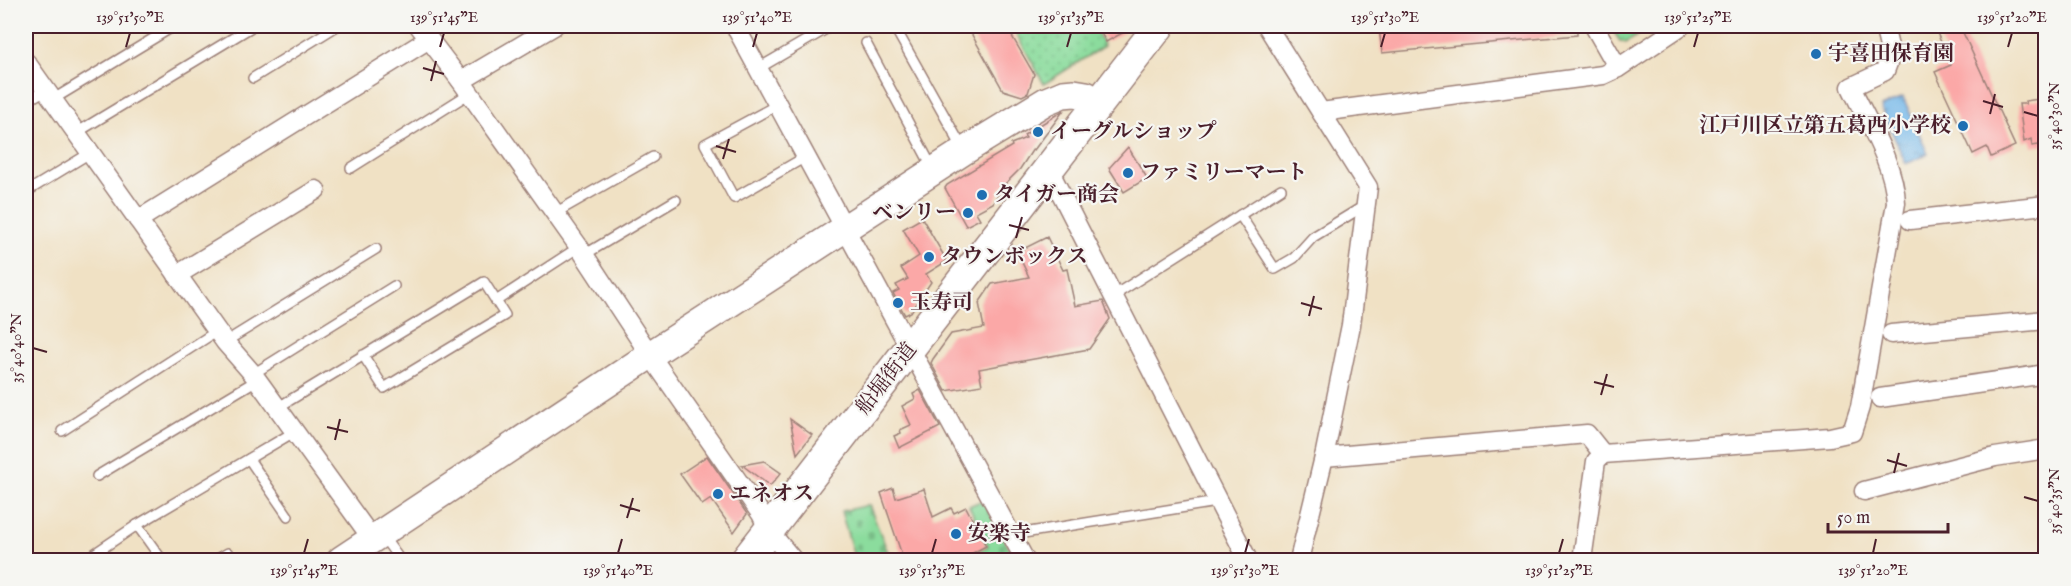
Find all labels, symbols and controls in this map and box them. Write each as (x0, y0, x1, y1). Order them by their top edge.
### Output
text: 139°51'50"E (96, 8, 164, 27)
text: 139°51'45"E (410, 8, 478, 27)
text: 139°51'40"E (722, 8, 792, 27)
text: 139°51'35"E (1038, 8, 1104, 27)
text: 139°51'30"E (1351, 8, 1419, 27)
text: 139°51'25"E (1664, 8, 1732, 27)
text: 139°51'20"E (1977, 8, 2047, 27)
place label: 宇喜田保育園 (1828, 41, 1954, 68)
marker: 宇喜田保育園 (1809, 47, 1823, 61)
text: 35°40'30"N (2045, 82, 2064, 150)
place label: 江戸川区立第五葛西小学校 (1699, 113, 1951, 140)
place label: イーグルショップ (1050, 119, 1216, 146)
marker: 江戸川区立第五葛西小学校 (1956, 119, 1970, 133)
marker: イーグルショップ (1031, 125, 1045, 139)
place label: ファミリーマート (1140, 160, 1308, 187)
marker: ファミリーマート (1121, 166, 1135, 180)
place label: タイガー商会 (994, 182, 1119, 209)
marker: タイガー商会 (975, 188, 989, 202)
place label: ベンリー (872, 200, 956, 227)
marker: ベンリー (961, 206, 975, 220)
place label: タウンボックス (941, 244, 1088, 271)
marker: タウンボックス (922, 250, 936, 264)
place label: 玉寿司 (910, 290, 973, 317)
marker: 玉寿司 (891, 296, 905, 310)
text: 35°40'40"N (7, 313, 26, 383)
street label: 船堀街道 (851, 338, 923, 420)
text: 35°40'35"N (2045, 468, 2064, 534)
place label: エネオス (730, 481, 814, 508)
marker: エネオス (711, 487, 725, 501)
scale bar (1828, 496, 1948, 534)
text: 50 m (1837, 507, 1870, 530)
place label: 安楽寺 (968, 521, 1031, 548)
marker: 安楽寺 (949, 527, 963, 541)
text: 139°51'45"E (270, 561, 338, 580)
text: 139°51'40"E (583, 561, 653, 580)
text: 139°51'35"E (899, 561, 965, 580)
text: 139°51'30"E (1211, 561, 1279, 580)
text: 139°51'25"E (1525, 561, 1593, 580)
text: 139°51'20"E (1838, 561, 1908, 580)

